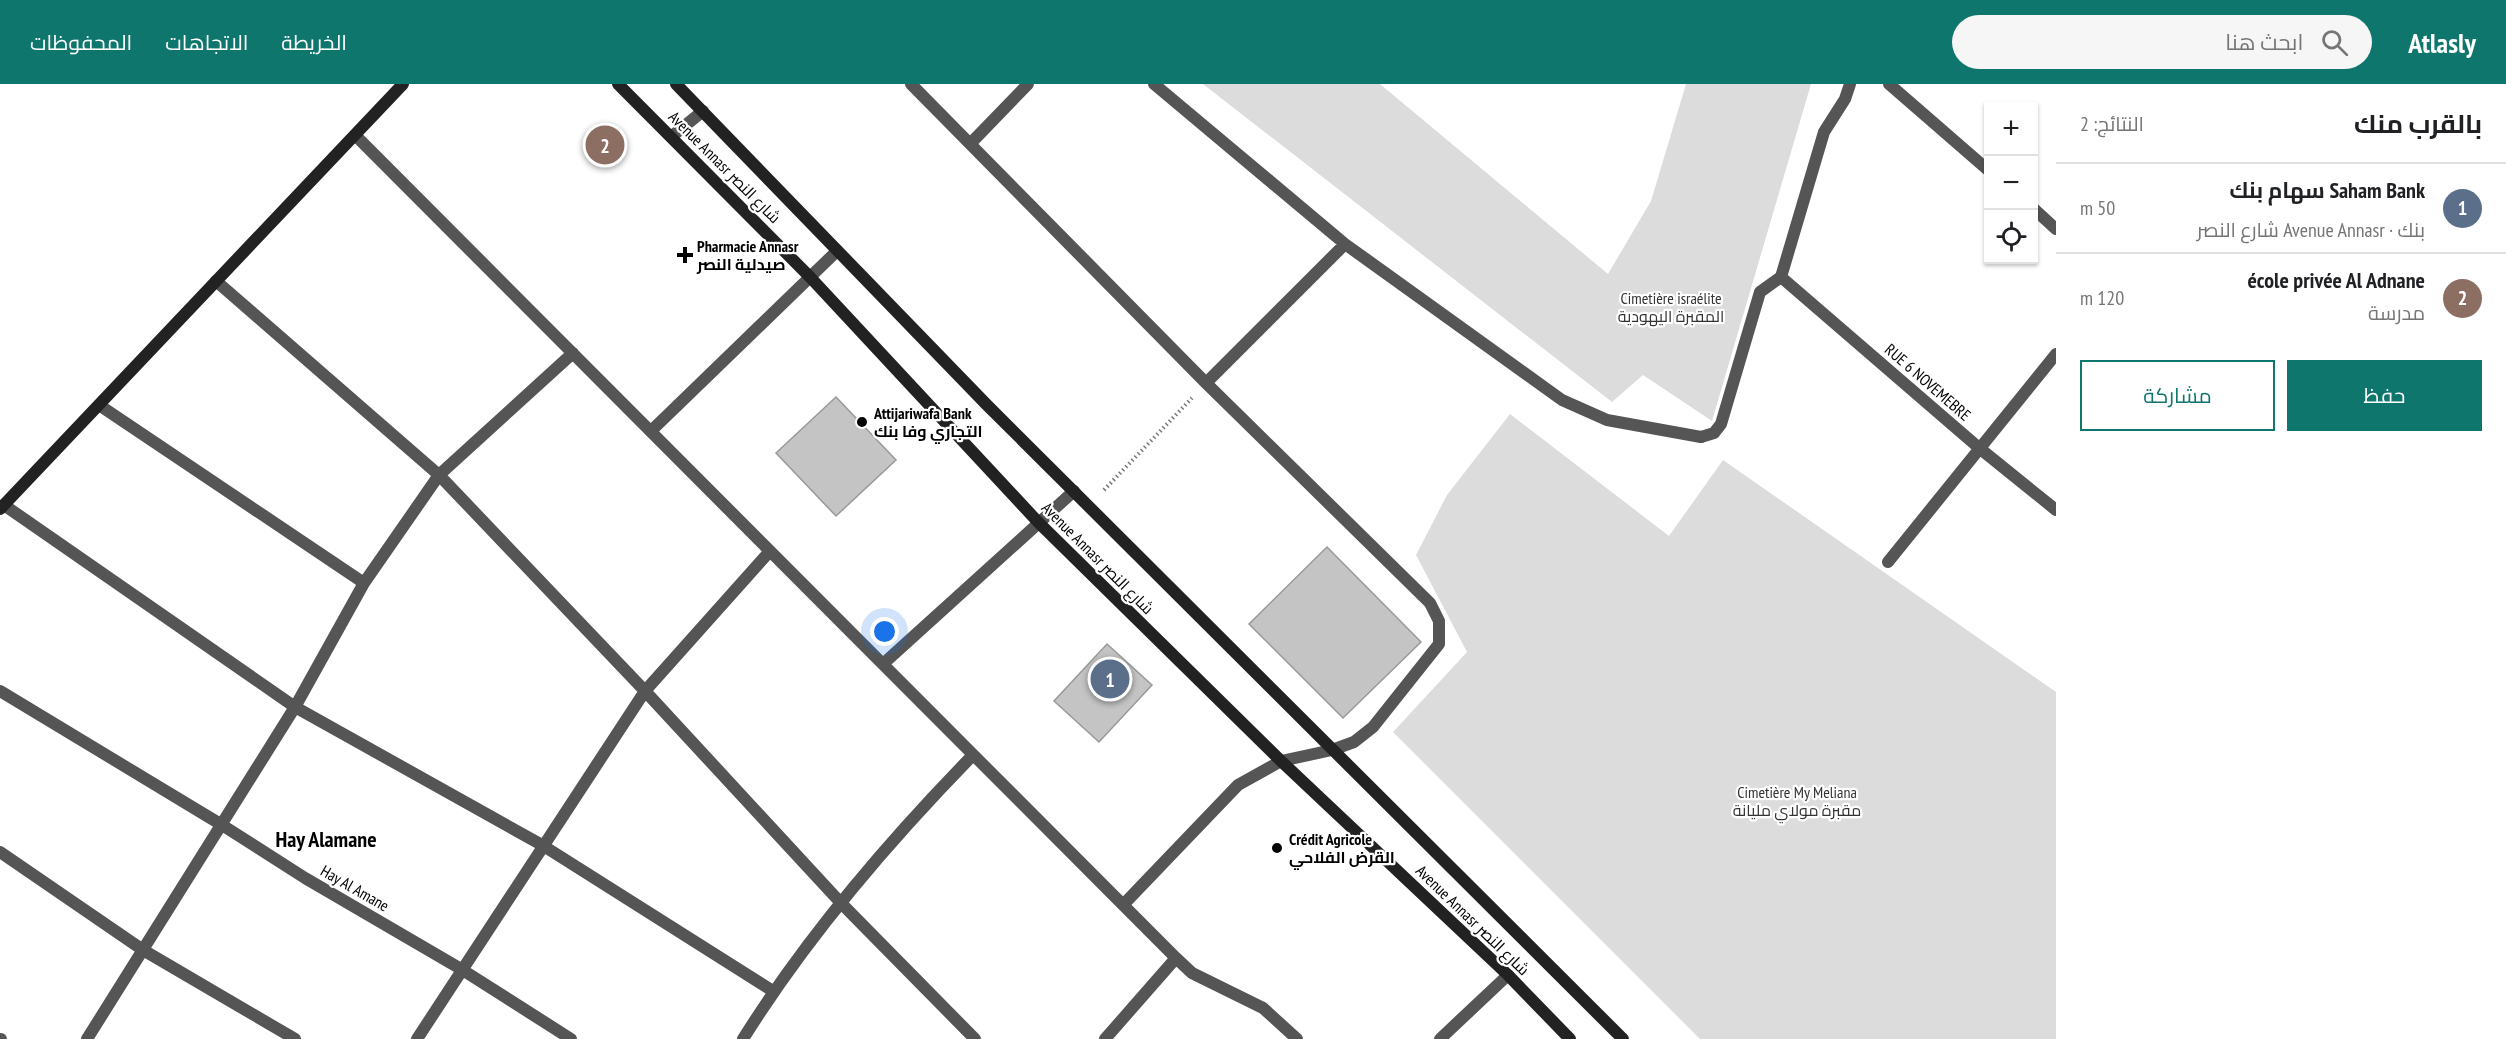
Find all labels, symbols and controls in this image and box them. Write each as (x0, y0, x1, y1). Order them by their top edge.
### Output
search box (1952, 15, 2372, 69)
text: Atlasly (2408, 24, 2476, 61)
icon: search (2318, 26, 2351, 59)
text: ابحث هنا (2225, 28, 2303, 56)
text: المحفوظات (30, 29, 132, 56)
text: الاتجاهات (165, 29, 248, 56)
text: الخريطة (281, 29, 347, 56)
map controls (1984, 102, 2038, 264)
button: + (1984, 102, 2038, 156)
street label: Avenue Annasr شارع النصر (663, 107, 785, 229)
text: بالقرب منك (2354, 107, 2482, 140)
text: النتائج: 2 (2080, 111, 2144, 137)
pin: 2 (586, 122, 624, 168)
button: − (1984, 156, 2038, 210)
text: Saham Bank سهام بنك (2229, 176, 2425, 204)
text: 50 m (2080, 195, 2115, 221)
text: 1 (2458, 195, 2467, 221)
button: locate (1984, 210, 2038, 264)
text: بنك · Avenue Annasr شارع النصر (2197, 217, 2425, 243)
place label: Pharmacie Annasr صيدلية النصر (696, 236, 799, 274)
marker: Pharmacie Annasr صيدلية النصر (678, 248, 692, 262)
text: école privée Al Adnane (2247, 266, 2425, 294)
text: 120 m (2080, 285, 2124, 311)
text: 2 (2458, 285, 2467, 311)
park label: Cimetière israélite المقبرة اليهودية (1618, 288, 1724, 327)
text: مدرسة (2368, 300, 2425, 326)
street label: RUE 6 NOVEMEBRE (1881, 339, 1975, 425)
button: مشاركة (2080, 360, 2275, 431)
button: حفظ (2287, 360, 2482, 431)
place label: Attijariwafa Bank التجاري وفا بنك (873, 403, 982, 444)
marker: Attijariwafa Bank التجاري وفا بنك (855, 415, 869, 429)
street label: Avenue Annasr شارع النصر (1036, 498, 1158, 620)
your location (870, 617, 899, 646)
pin: 1 (1090, 656, 1130, 702)
park label: Cimetière My Meliana مقبرة مولاي مليانة (1733, 782, 1861, 824)
district label: Hay Alamane (275, 825, 377, 853)
place label: Crédit Agricole القرض الفلاحي (1289, 829, 1395, 870)
marker: Crédit Agricole القرض الفلاحي (1270, 841, 1284, 855)
street label: Hay Al Amane (317, 860, 393, 916)
street label: Avenue Annasr شارع النصر (1411, 861, 1534, 981)

